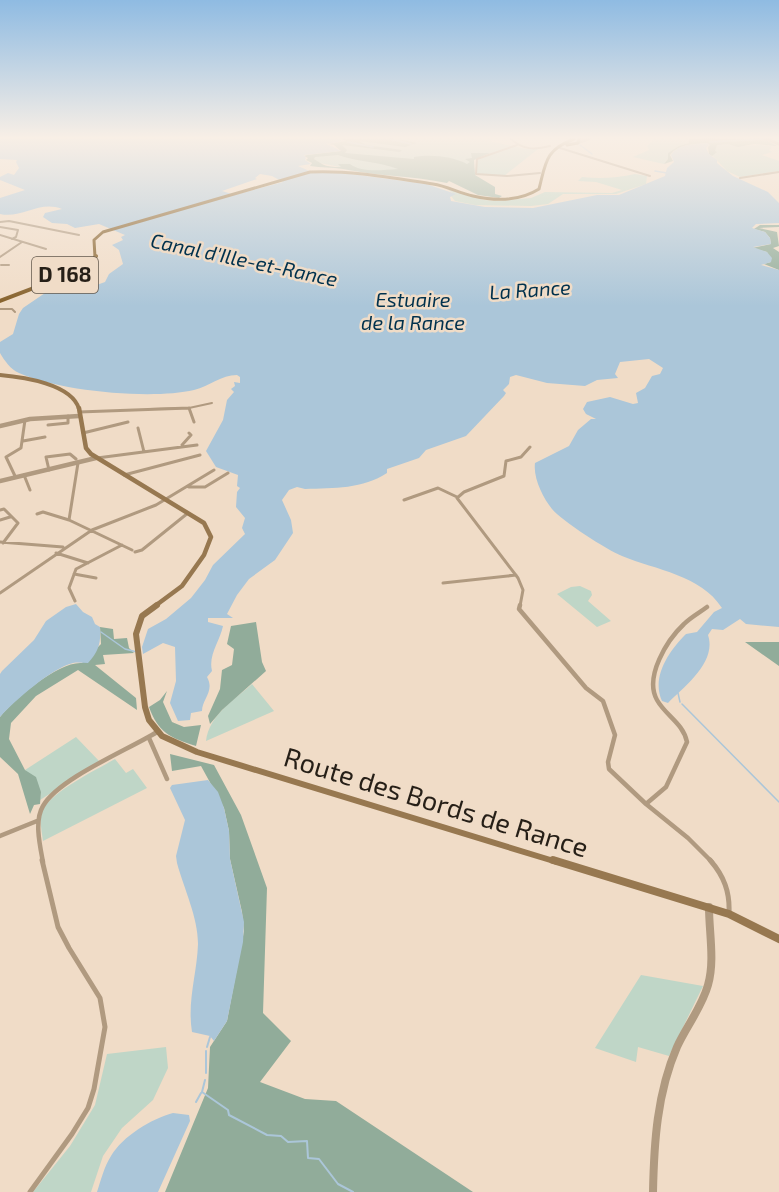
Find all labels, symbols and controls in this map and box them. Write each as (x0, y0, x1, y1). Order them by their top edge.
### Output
water label: Canal d'Ille-et-Rance (149, 227, 340, 291)
road number: D 168 (32, 257, 98, 293)
water label: La Rance (488, 274, 572, 304)
water label: Estuaire de la Rance (361, 287, 465, 334)
street label: Route des Bords de Rance (281, 740, 593, 863)

